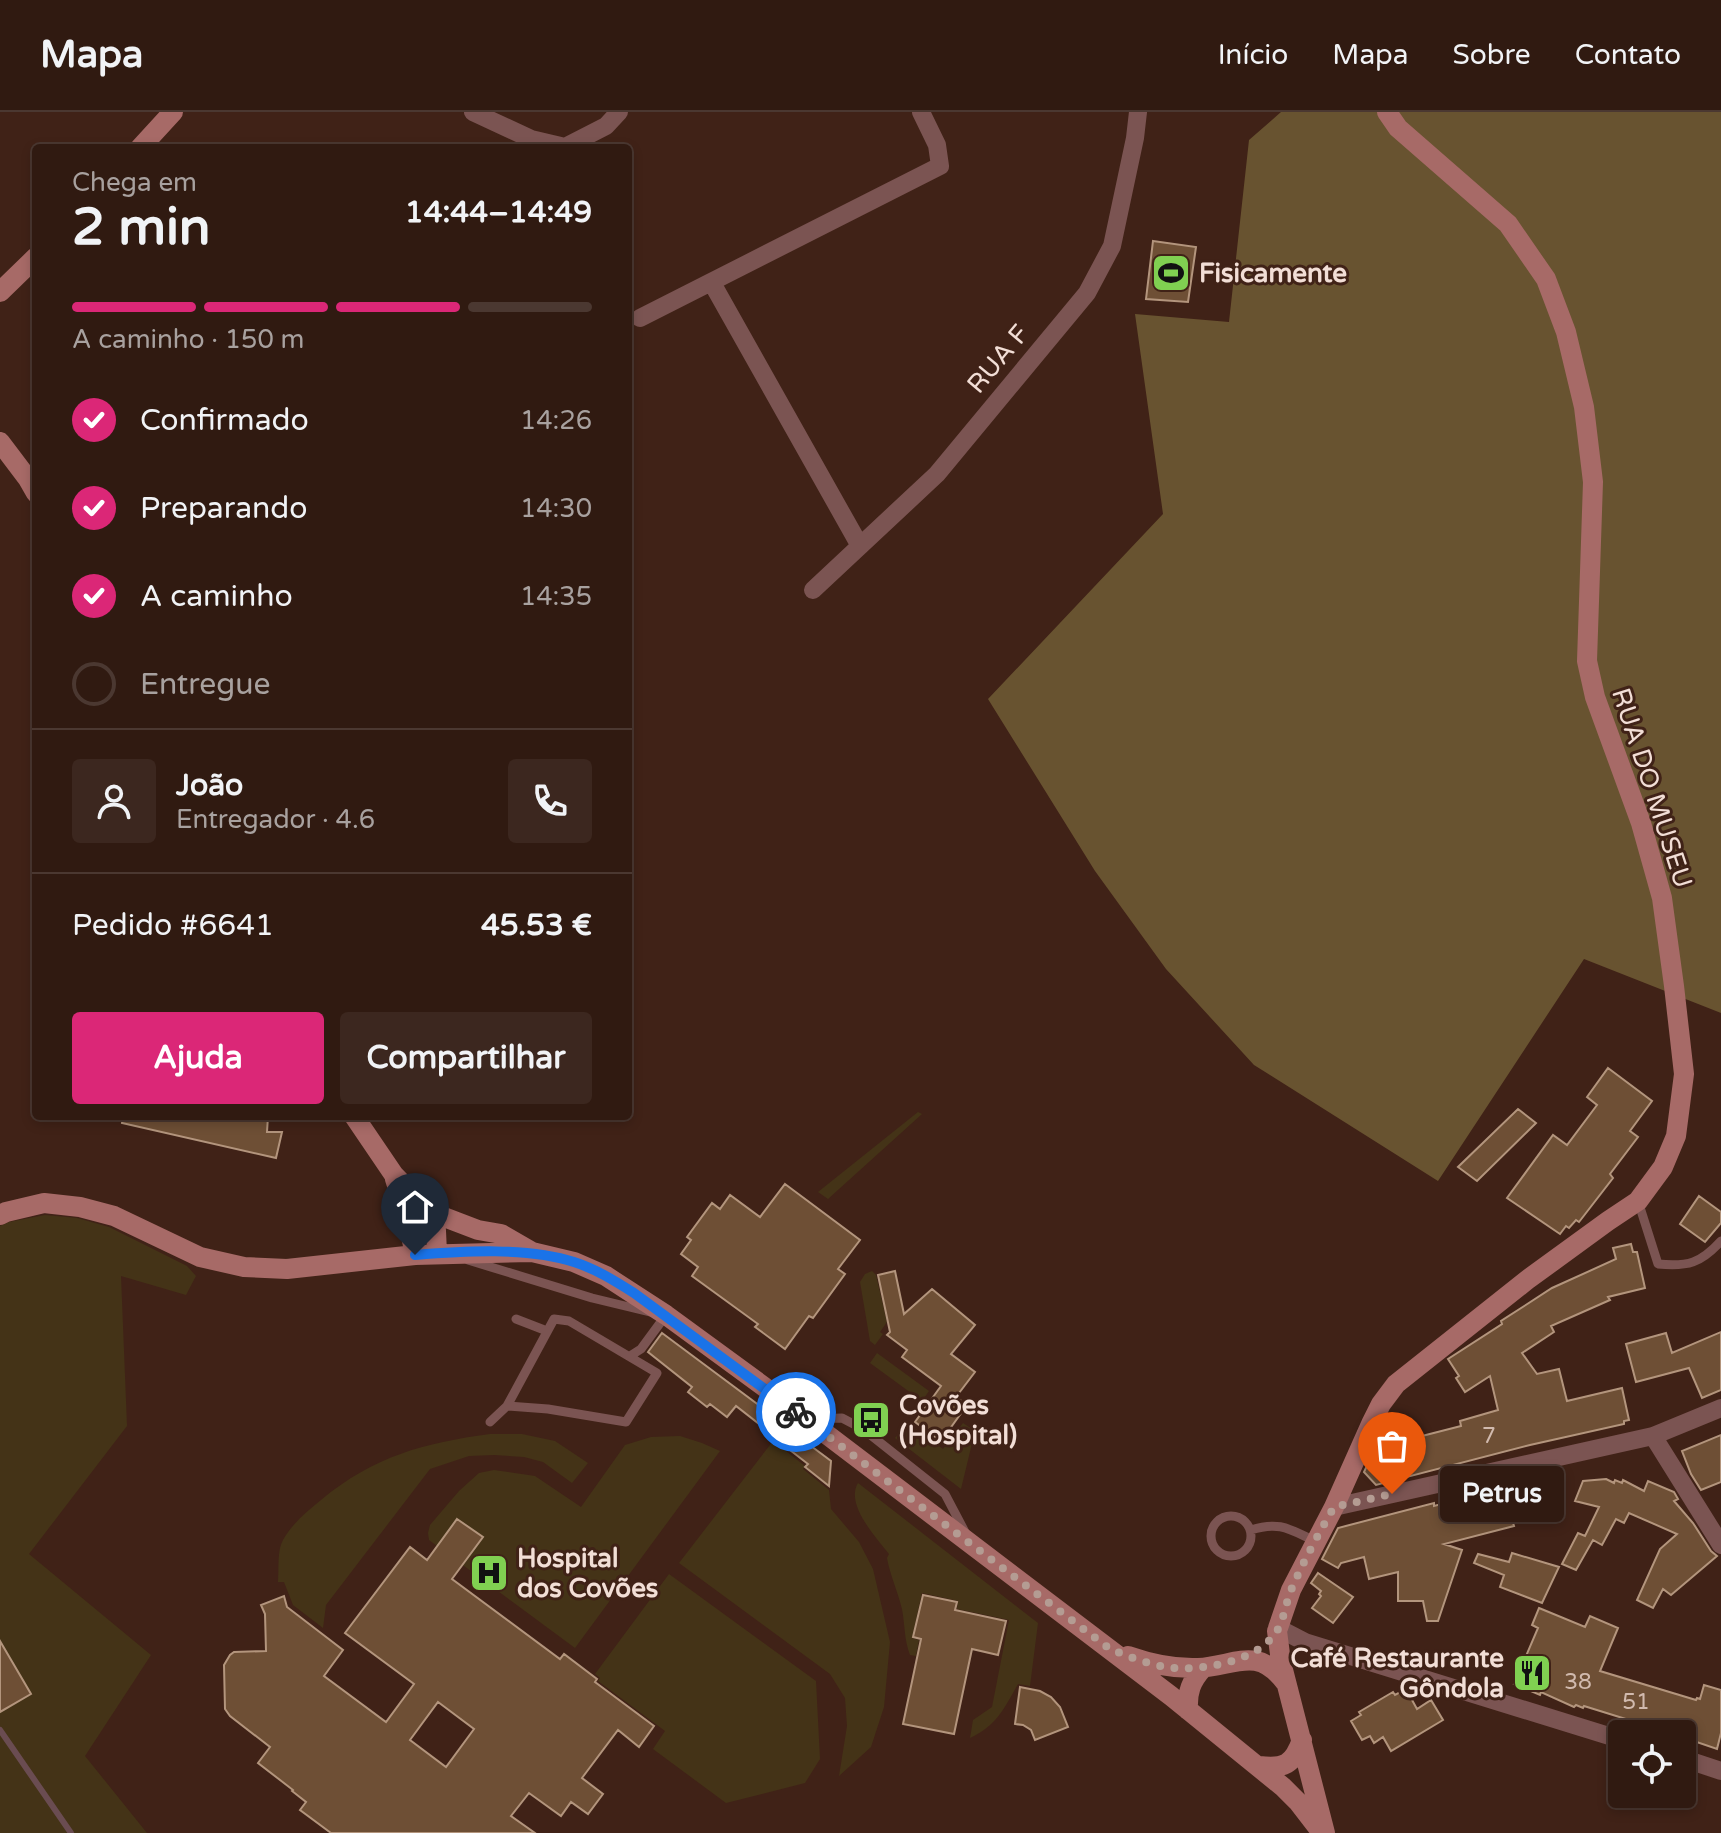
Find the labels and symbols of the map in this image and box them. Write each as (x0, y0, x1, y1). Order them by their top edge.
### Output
sports icon: Fisicamente (1150, 252, 1192, 294)
place label: Fisicamente (1199, 258, 1347, 289)
street label: RUA F (961, 319, 1035, 399)
street label: RUA DO MUSEU (1605, 684, 1699, 892)
pin (381, 1173, 449, 1255)
courier (756, 1372, 836, 1452)
place label: Covões (Hospital) (899, 1390, 1017, 1451)
bus stop icon: Covões (Hospital) (850, 1399, 892, 1441)
pin (1358, 1412, 1426, 1494)
house number: 7 (1482, 1423, 1496, 1449)
callout: Petrus (1440, 1466, 1564, 1522)
place label: Hospital dos Covões (517, 1543, 658, 1604)
hospital icon: Hospital dos Covões (468, 1552, 510, 1594)
place label: Café Restaurante Gôndola (1291, 1643, 1504, 1704)
restaurant icon: Café Restaurante Gôndola (1511, 1652, 1553, 1694)
house number: 38 (1564, 1669, 1592, 1695)
house number: 51 (1622, 1689, 1650, 1715)

